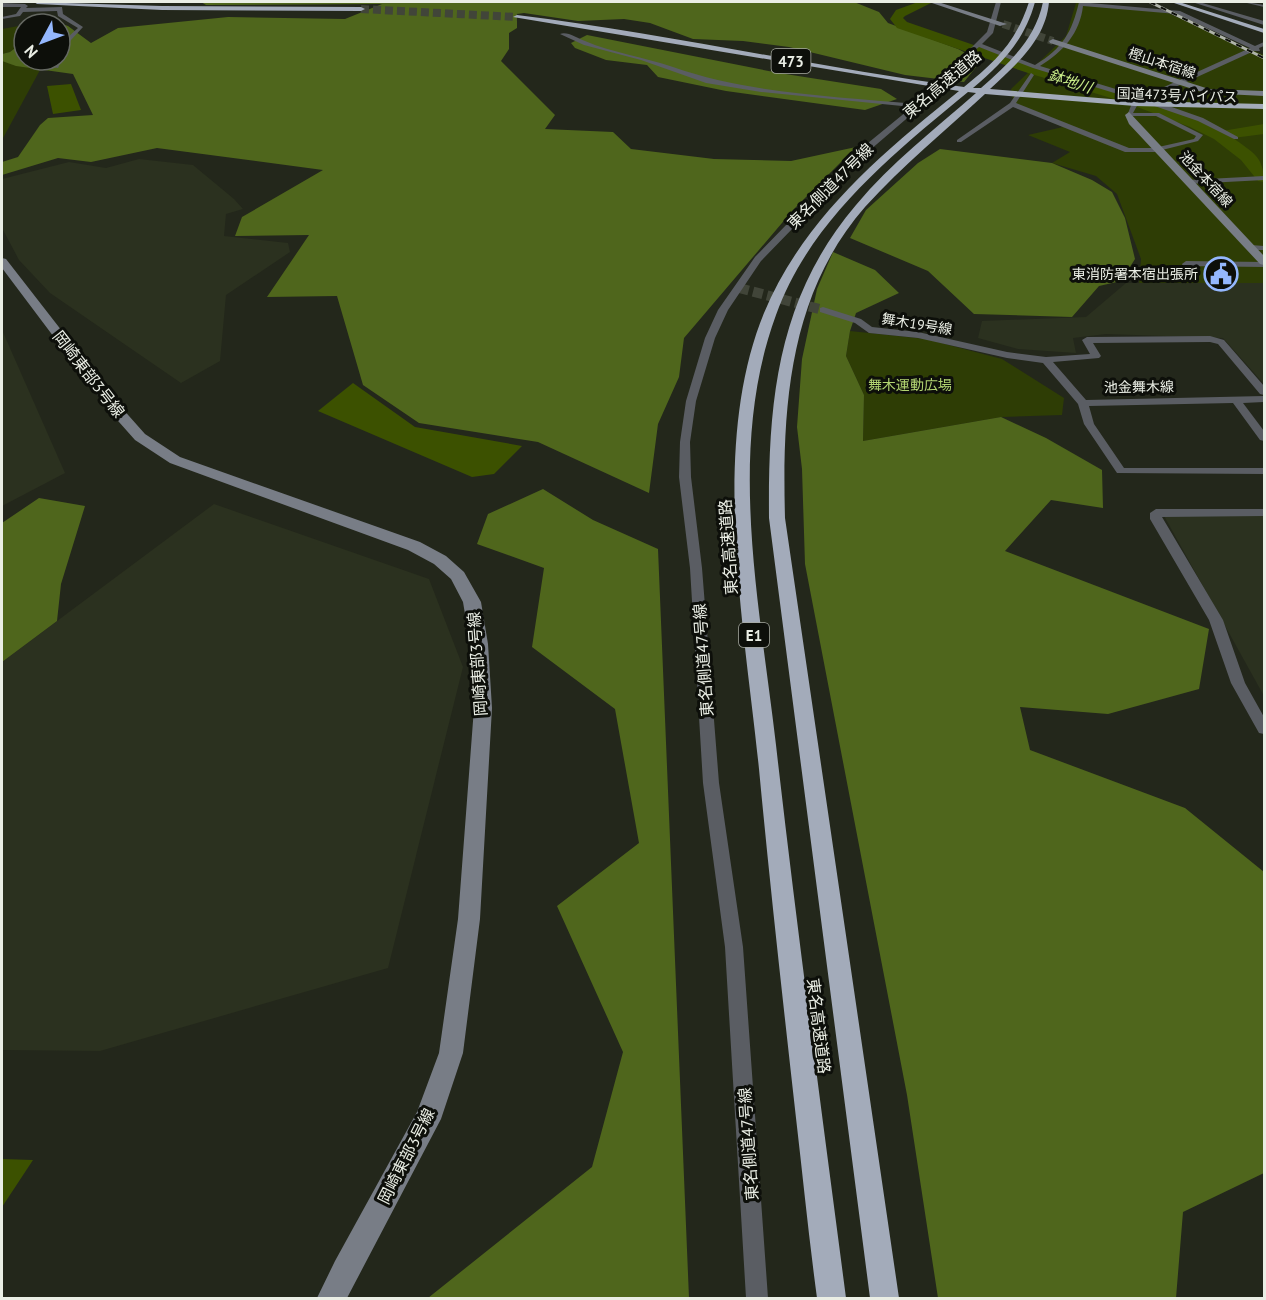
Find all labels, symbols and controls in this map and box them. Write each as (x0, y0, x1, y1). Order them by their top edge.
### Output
north arrow (12, 12, 72, 72)
text: N (20, 41, 42, 62)
street label: 樫山本宿線 (1126, 44, 1198, 82)
street label: 東名高速道路 (899, 45, 985, 123)
road number: 473 (772, 49, 810, 73)
water label: 鉢地川 (1046, 65, 1096, 98)
street label: 国道473号バイパス (1116, 84, 1238, 106)
street label: 東名側道47号線 (783, 139, 877, 233)
street label: 池金本宿線 (1176, 147, 1236, 211)
public building icon: 東消防署本宿出張所 (1203, 256, 1239, 292)
place label: 東消防署本宿出張所 (1072, 265, 1198, 283)
street label: 舞木19号線 (880, 310, 954, 338)
street label: 岡崎東部3号線 (49, 327, 129, 421)
park label: 舞木運動広場 (868, 376, 952, 394)
street label: 池金舞木線 (1104, 377, 1174, 397)
street label: 東名高速道路 (715, 498, 741, 596)
street label: 東名側道47号線 (689, 603, 717, 717)
street label: 岡崎東部3号線 (463, 611, 491, 717)
road number: E1 (739, 623, 769, 647)
street label: 東名高速道路 (803, 977, 835, 1075)
street label: 東名側道47号線 (734, 1087, 762, 1201)
street label: 岡崎東部3号線 (373, 1105, 439, 1207)

